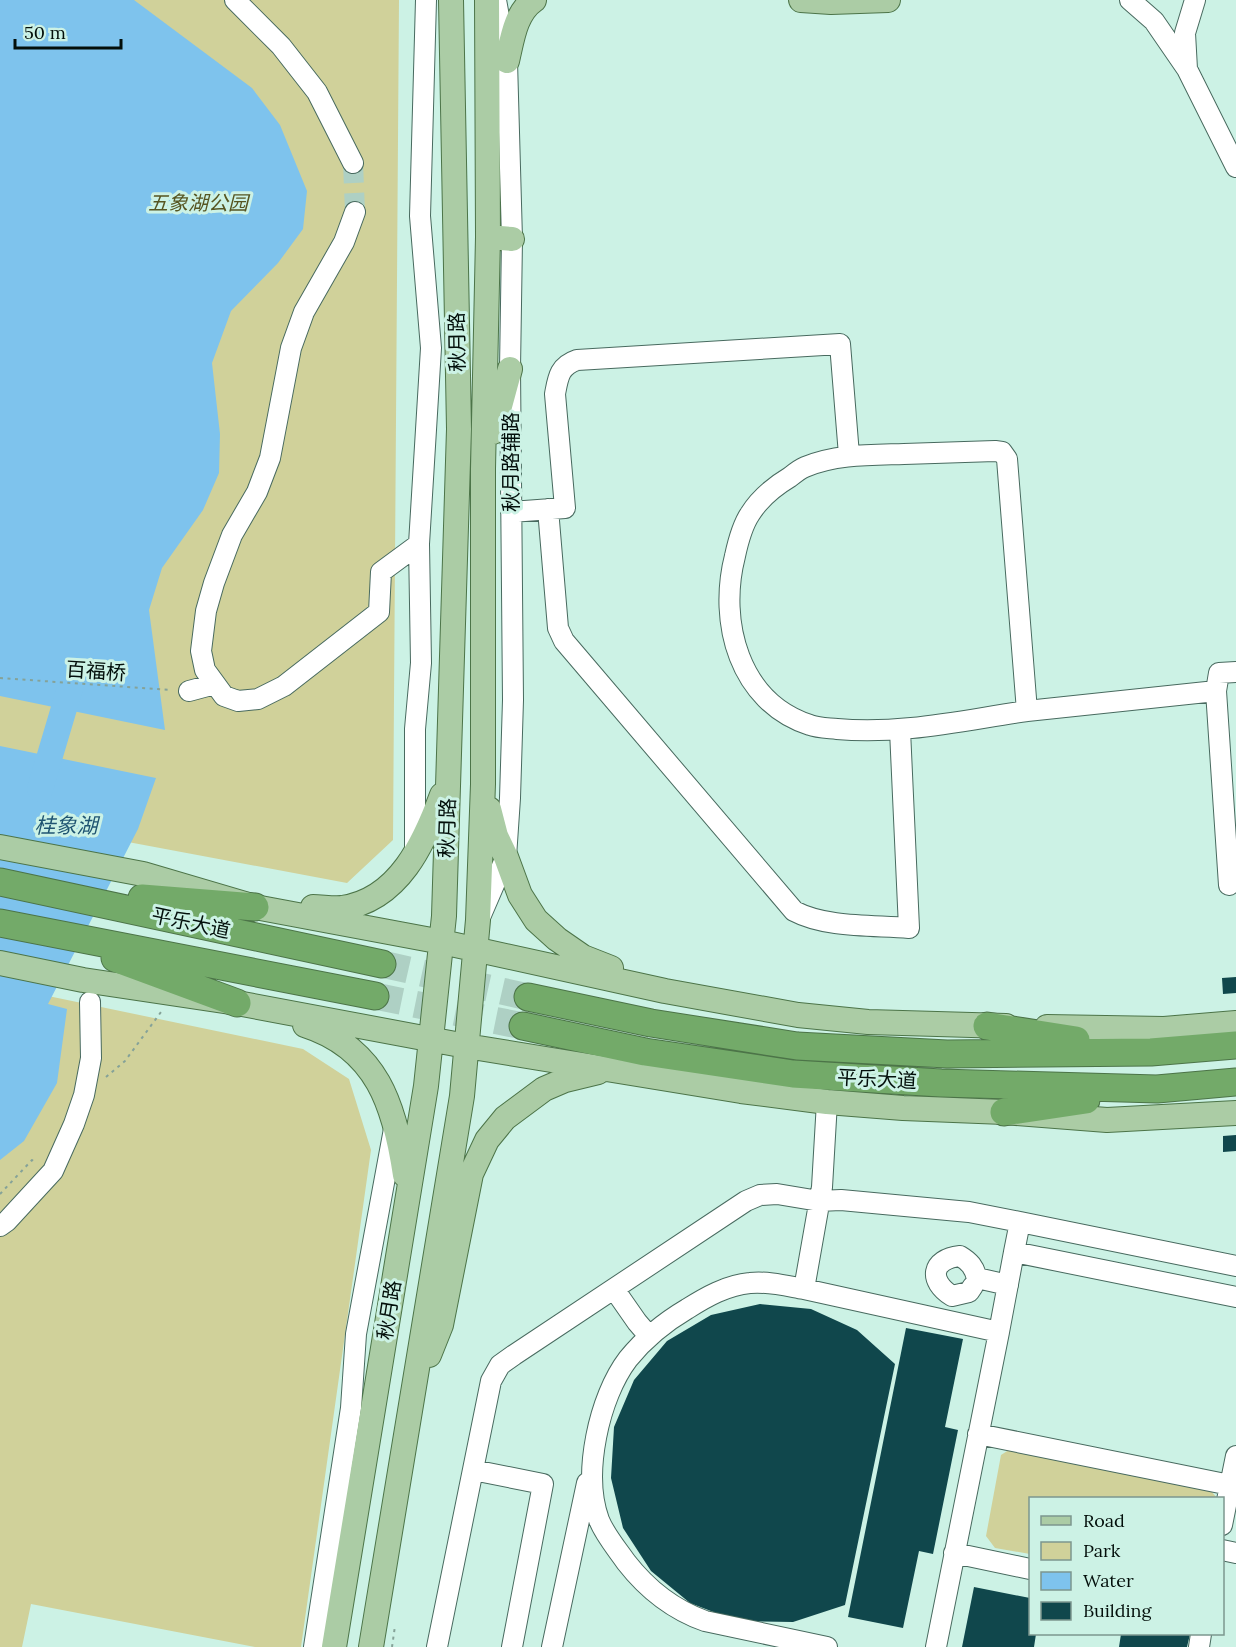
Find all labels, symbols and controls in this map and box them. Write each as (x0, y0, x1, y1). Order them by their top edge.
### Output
scale bar (15, 12, 122, 50)
text: 50 m (24, 21, 66, 44)
park label: 五象湖公园 (148, 190, 251, 215)
street label: 秋月路 (443, 312, 470, 372)
street label: 秋月路辅路 (498, 412, 523, 512)
street label: 百福桥 (65, 656, 127, 685)
street label: 秋月路 (433, 798, 460, 858)
water label: 桂象湖 (35, 812, 100, 839)
street label: 平乐大道 (149, 902, 233, 943)
street label: 平乐大道 (836, 1064, 918, 1093)
street label: 秋月路 (371, 1278, 406, 1342)
legend (1029, 1497, 1224, 1635)
text: Road (1083, 1509, 1125, 1532)
text: Park (1083, 1539, 1121, 1562)
text: Water (1083, 1569, 1134, 1592)
text: Building (1083, 1599, 1153, 1622)

